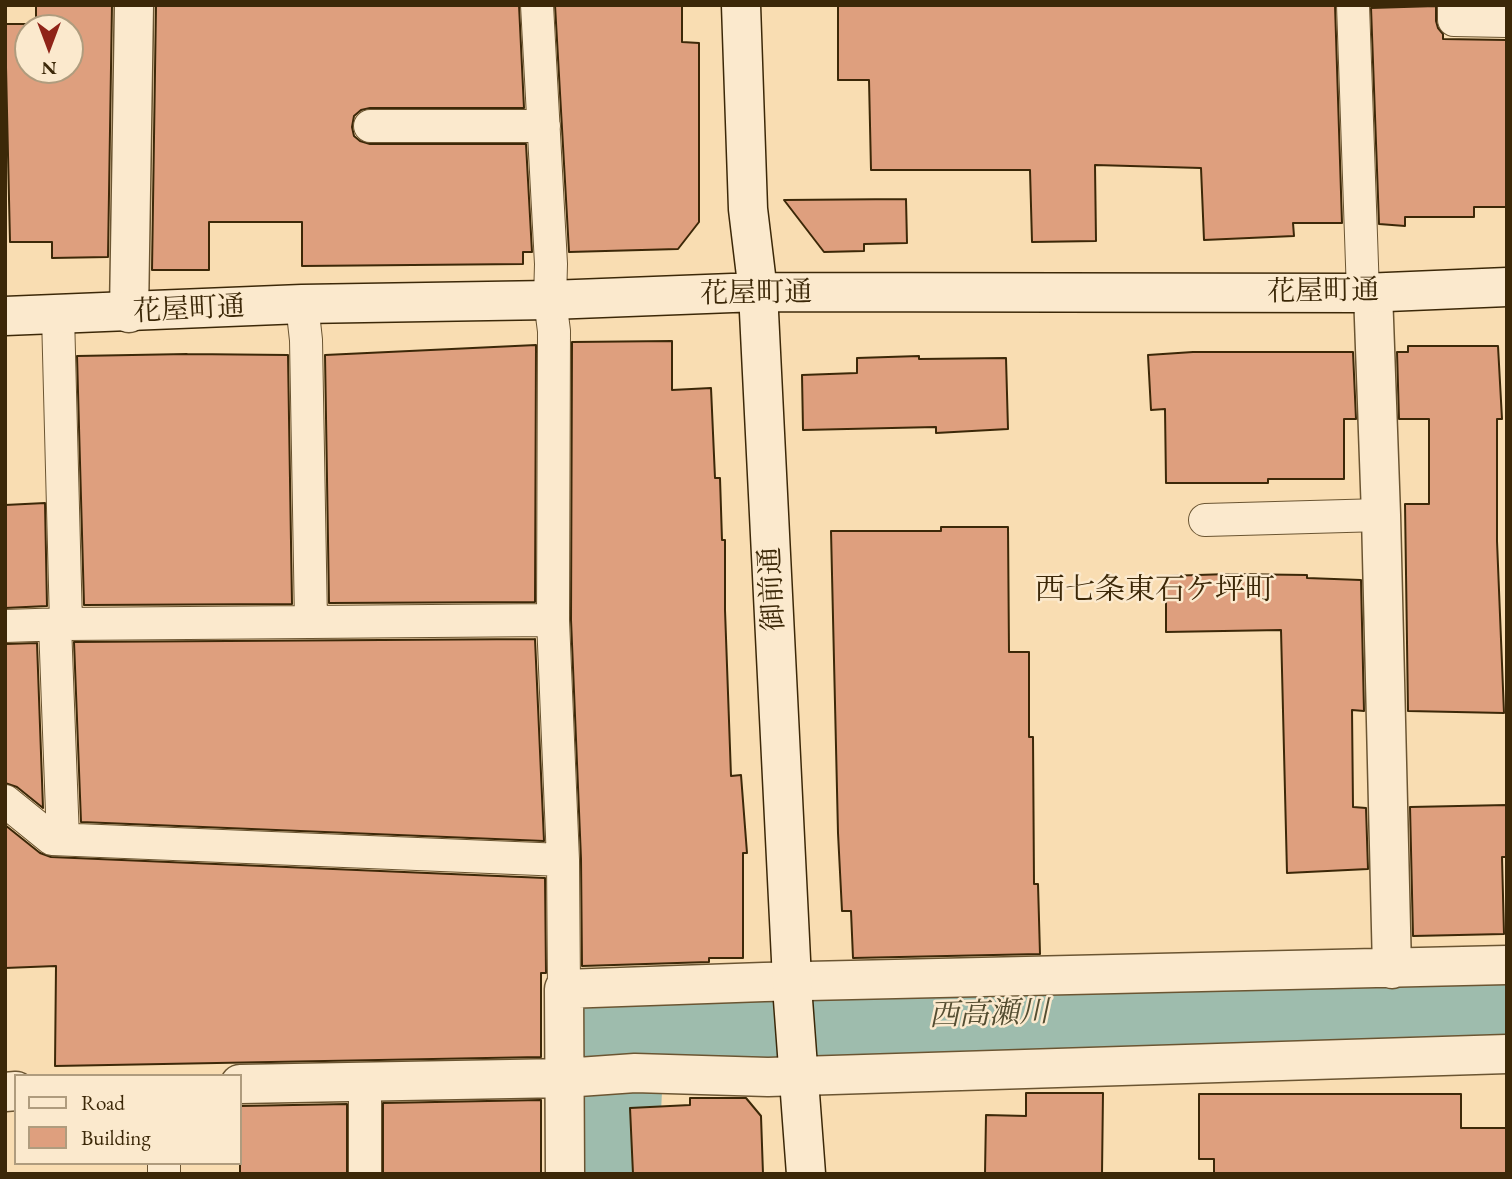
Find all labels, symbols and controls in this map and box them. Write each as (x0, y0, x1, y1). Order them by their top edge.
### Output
north arrow (14, 14, 84, 84)
text: N (41, 56, 57, 81)
street label: 花屋町通 (1267, 274, 1379, 310)
street label: 花屋町通 (700, 276, 812, 312)
street label: 花屋町通 (132, 290, 246, 330)
street label: 御前通 (754, 546, 792, 632)
district label: 西七条東石ケ坪町 (1035, 573, 1275, 609)
water label: 西高瀬川 (928, 995, 1050, 1035)
legend (14, 1074, 242, 1165)
text: Road (81, 1089, 125, 1116)
text: Building (81, 1124, 151, 1151)

